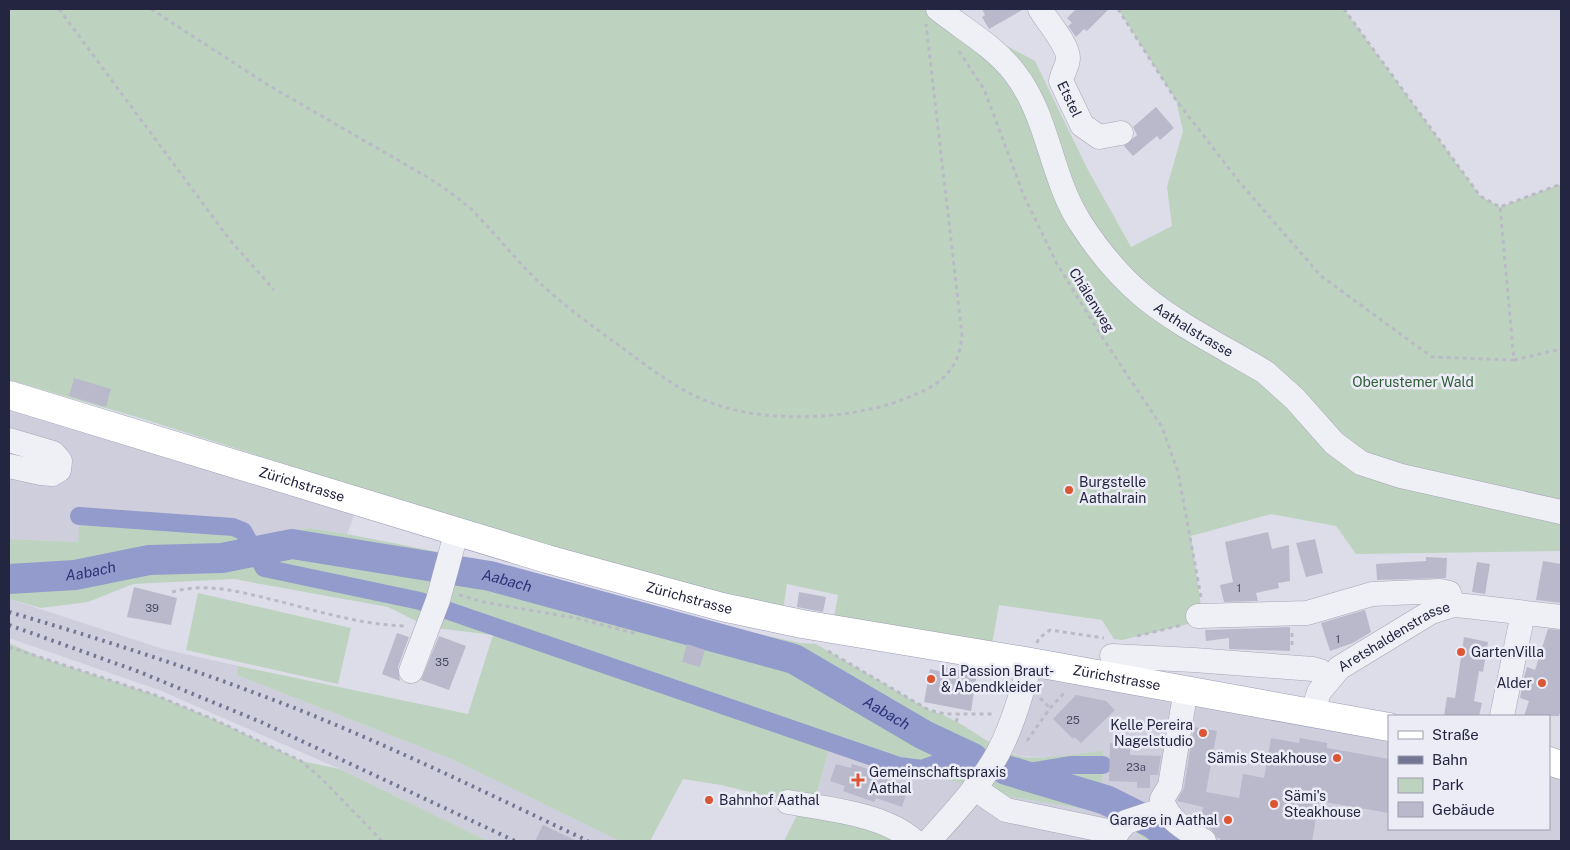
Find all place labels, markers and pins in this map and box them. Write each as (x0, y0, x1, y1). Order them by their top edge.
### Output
place label: Burgstelle Aathalrain (1079, 474, 1146, 506)
marker: Burgstelle Aathalrain (1063, 484, 1075, 496)
place label: GartenVilla (1471, 644, 1544, 660)
marker: GartenVilla (1455, 646, 1467, 658)
place label: La Passion Braut- & Abendkleider (941, 663, 1054, 695)
marker: La Passion Braut- & Abendkleider (925, 673, 937, 685)
place label: Alder (1496, 675, 1532, 691)
marker: Alder (1536, 677, 1548, 689)
place label: Kelle Pereira Nagelstudio (1110, 717, 1193, 749)
marker: Kelle Pereira Nagelstudio (1197, 727, 1209, 739)
place label: Sämis Steakhouse (1207, 750, 1327, 766)
marker: Sämis Steakhouse (1331, 752, 1343, 764)
place label: Gemeinschaftspraxis Aathal (869, 764, 1006, 796)
marker: Gemeinschaftspraxis Aathal (851, 773, 865, 787)
place label: Sämi's Steakhouse (1284, 788, 1361, 820)
place label: Bahnhof Aathal (719, 792, 820, 808)
marker: Bahnhof Aathal (703, 794, 715, 806)
marker: Sämi's Steakhouse (1268, 798, 1280, 810)
place label: Garage in Aathal (1109, 812, 1218, 828)
marker: Garage in Aathal (1222, 814, 1234, 826)

